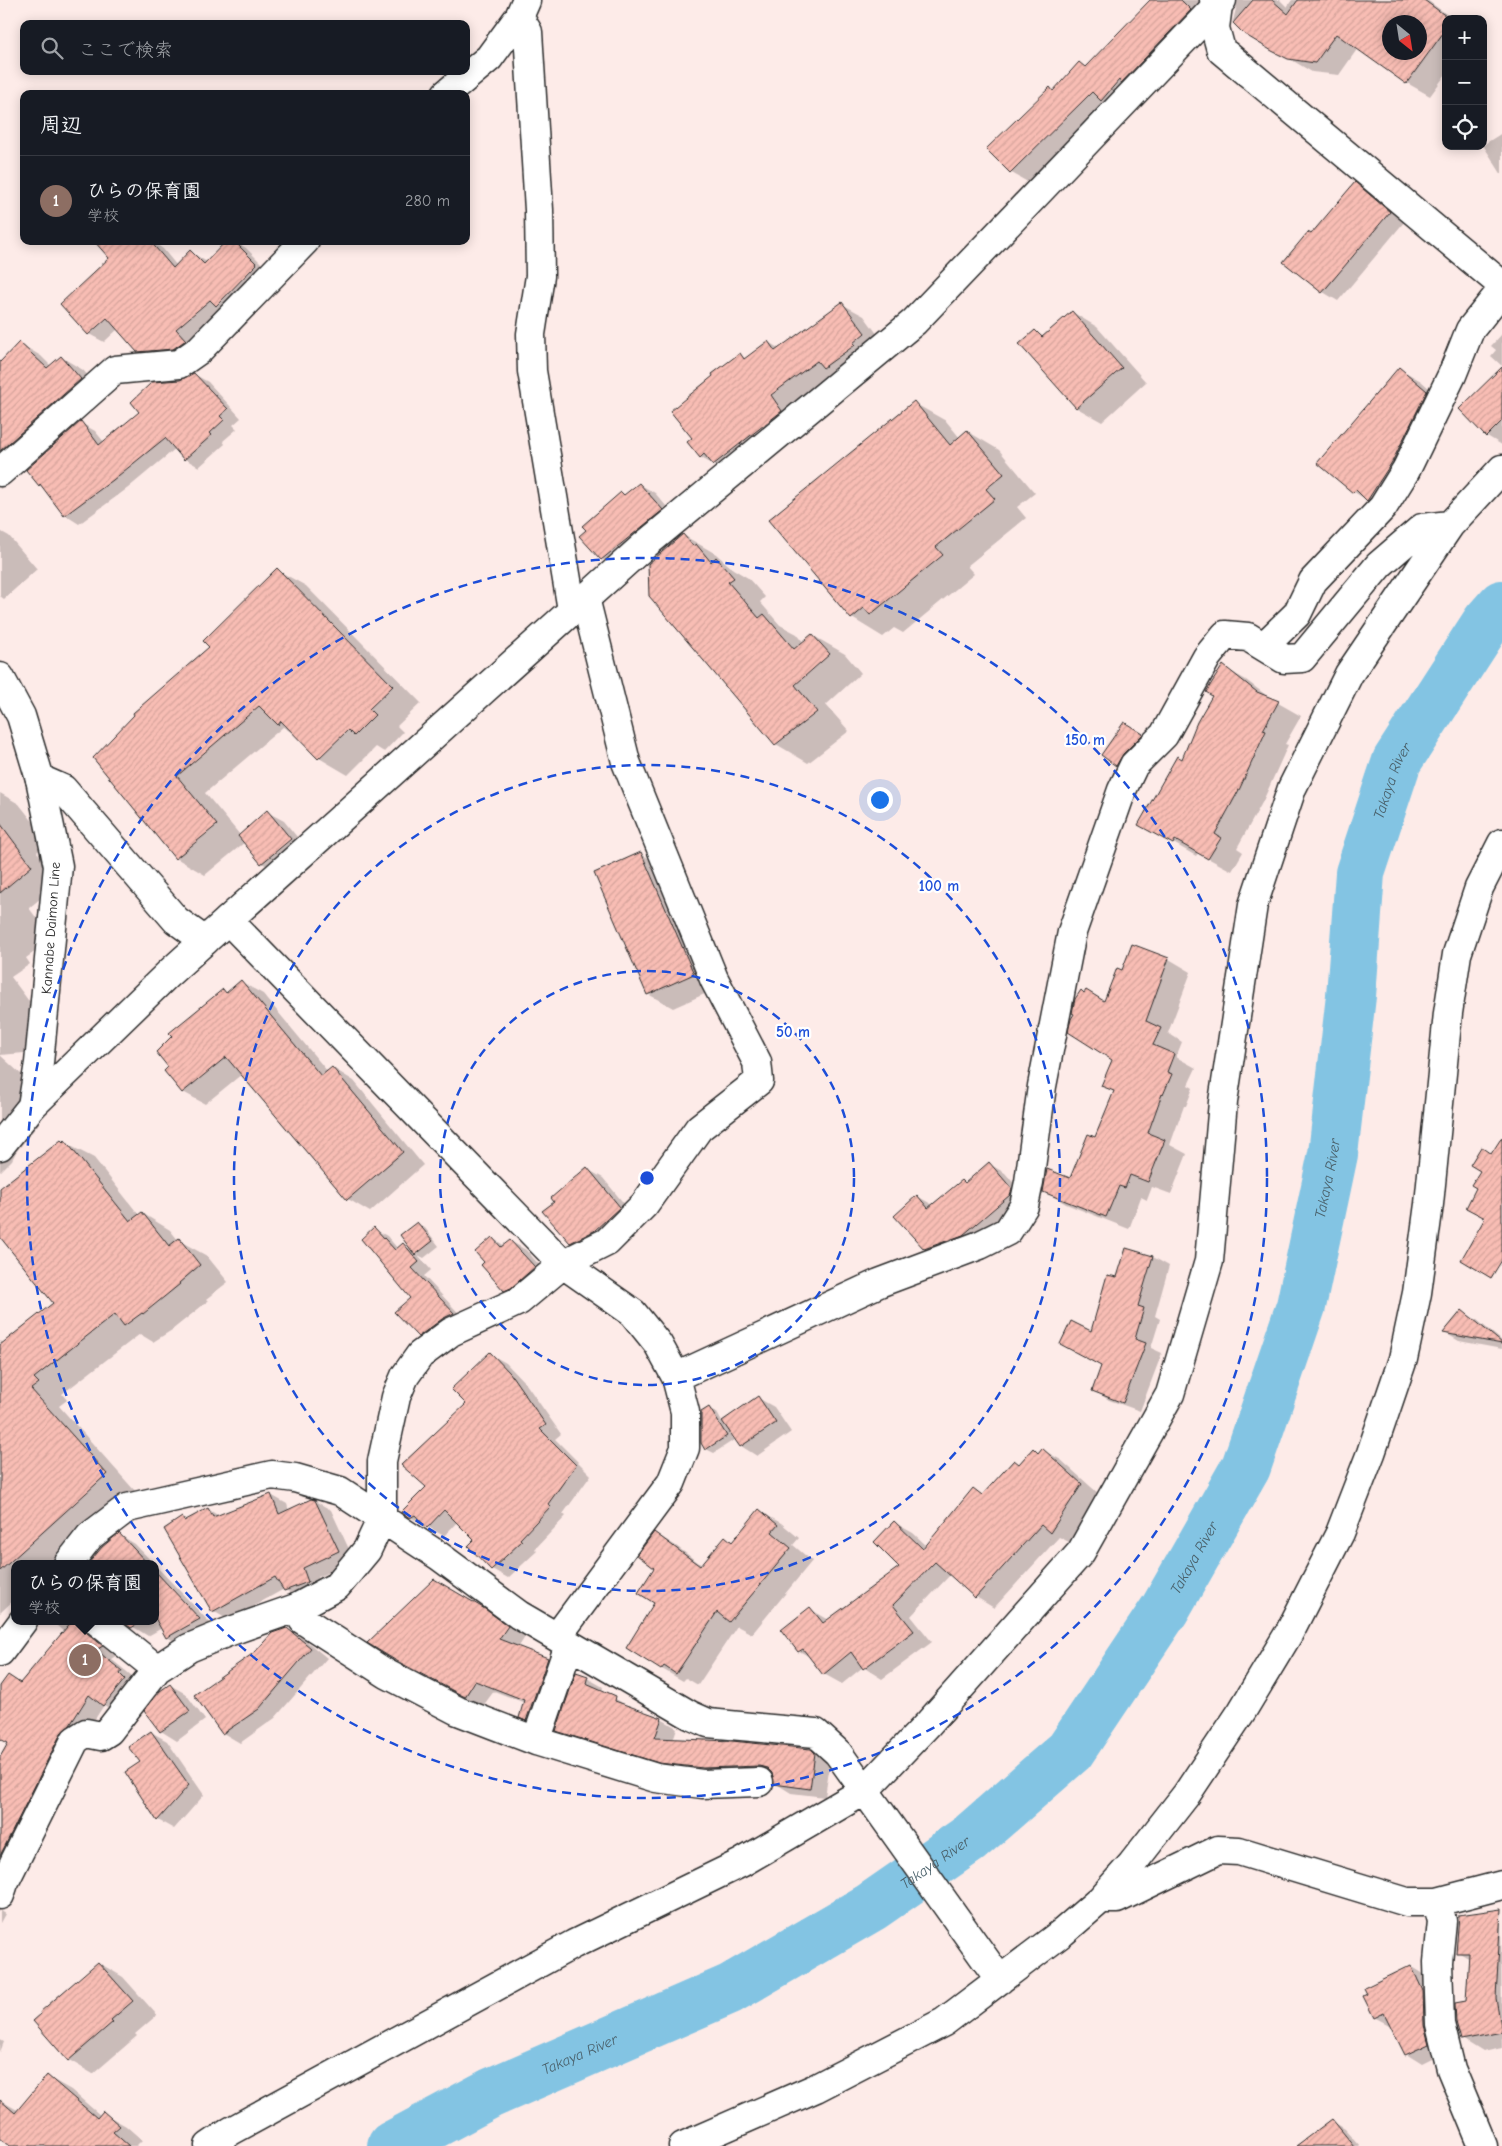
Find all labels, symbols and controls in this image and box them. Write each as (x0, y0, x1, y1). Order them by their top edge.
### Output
north arrow (1382, 15, 1427, 60)
map controls (1442, 15, 1487, 150)
button: + (1442, 15, 1487, 60)
search box (20, 20, 470, 75)
icon: search (38, 34, 66, 62)
text: ここで検索 (78, 39, 173, 61)
button: − (1442, 60, 1487, 105)
button: locate (1442, 105, 1487, 150)
text: 周辺 (40, 113, 82, 137)
text: ひらの保育園 (87, 180, 201, 202)
text: 1 (53, 192, 59, 210)
text: 280 m (405, 192, 450, 210)
text: 学校 (87, 207, 119, 225)
text: 150 m (1065, 731, 1105, 749)
water label: Takaya River (1369, 738, 1416, 822)
your location (867, 787, 893, 813)
street label: Kannabe Daimon Line (38, 861, 64, 995)
text: 100 m (919, 877, 959, 895)
text: 50 m (776, 1023, 810, 1041)
water label: Takaya River (1311, 1137, 1344, 1220)
centre of rings (638, 1169, 656, 1187)
water label: Takaya River (1166, 1517, 1223, 1597)
popup (11, 1560, 159, 1625)
text: ひらの保育園 (28, 1572, 142, 1594)
text: 学校 (28, 1599, 60, 1617)
pin: 1 (69, 1641, 101, 1679)
water label: Takaya River (897, 1832, 974, 1893)
water label: Takaya River (539, 2030, 621, 2079)

